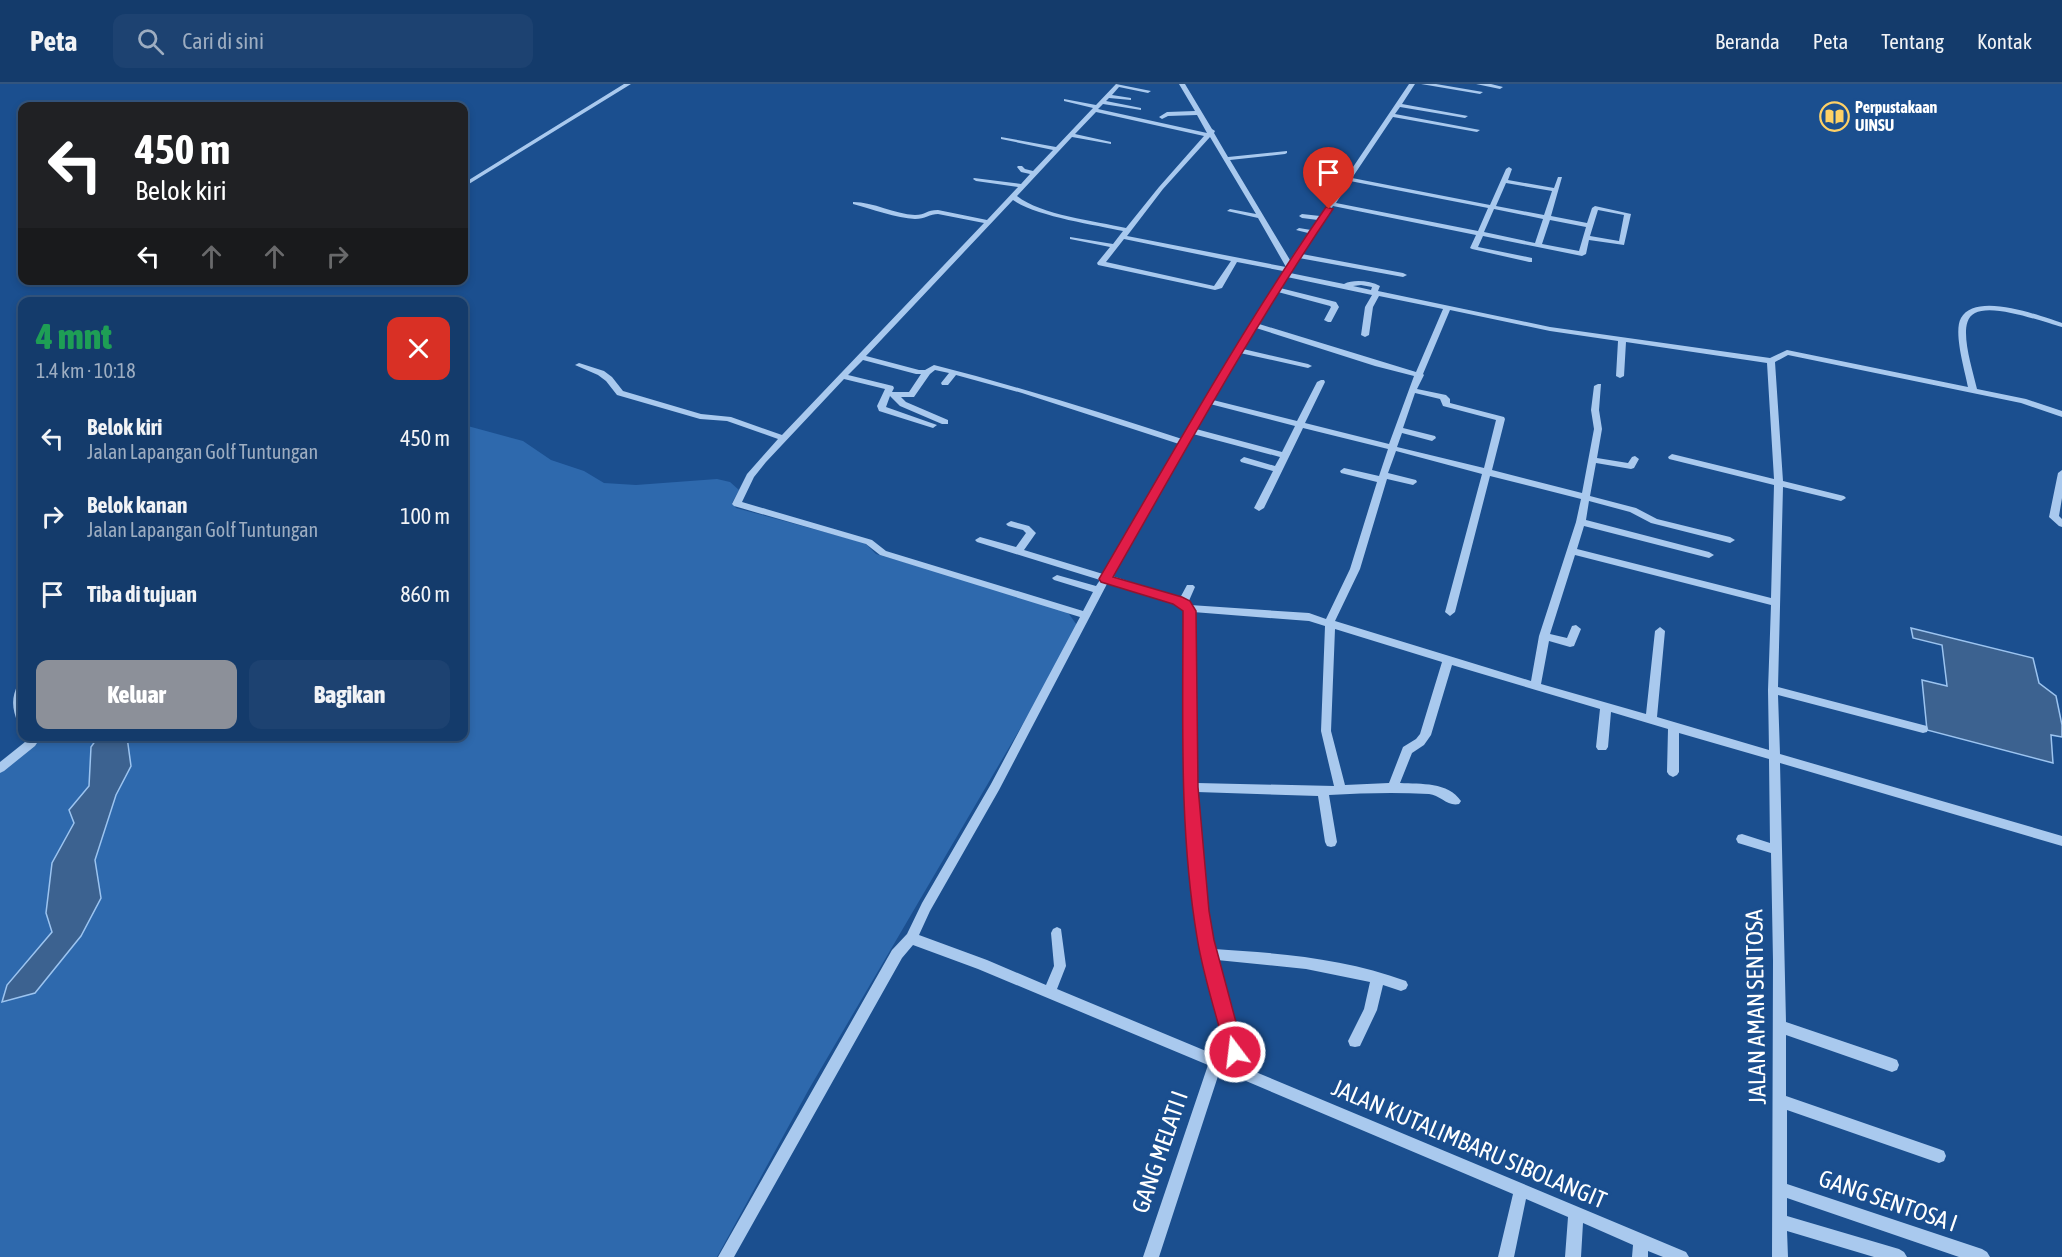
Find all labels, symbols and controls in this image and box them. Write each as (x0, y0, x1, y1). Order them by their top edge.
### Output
search box (113, 14, 533, 68)
text: Peta (30, 25, 77, 57)
icon: search (134, 25, 167, 58)
text: Cari di sini (182, 28, 264, 54)
text: Beranda (1715, 29, 1780, 53)
text: Peta (1813, 29, 1848, 53)
text: Tentang (1881, 29, 1944, 53)
text: Kontak (1977, 29, 2032, 53)
place label: Perpustakaan UINSU (1855, 98, 1938, 134)
library icon: Perpustakaan UINSU (1818, 100, 1850, 132)
text: 450 m (135, 125, 230, 173)
icon: left (36, 126, 114, 204)
pin (1303, 147, 1354, 209)
icon: arrive (1312, 156, 1345, 189)
text: Belok kiri (135, 175, 227, 206)
icon: left (132, 240, 165, 273)
icon: ahead (195, 240, 228, 273)
icon: ahead (258, 240, 291, 273)
icon: right (321, 240, 354, 273)
text: 4 mnt (36, 315, 112, 357)
button: close (387, 317, 450, 380)
text: 1.4 km · 10:18 (36, 359, 136, 382)
text: Belok kiri (87, 414, 162, 440)
icon: left (36, 422, 69, 455)
text: 450 m (400, 425, 450, 451)
text: Jalan Lapangan Golf Tuntungan (87, 440, 318, 463)
text: Belok kanan (87, 492, 188, 518)
icon: right (36, 500, 69, 533)
text: 100 m (400, 503, 450, 529)
text: Jalan Lapangan Golf Tuntungan (87, 518, 318, 541)
icon: arrive (36, 578, 69, 611)
text: Tiba di tujuan (87, 581, 197, 607)
text: 860 m (400, 581, 450, 607)
button: Keluar (36, 660, 237, 729)
button: Bagikan (249, 660, 450, 729)
street label: JALAN AMAN SENTOSA (1740, 909, 1771, 1105)
position arrow (1203, 1020, 1267, 1084)
street label: JALAN KUTALIMBARU SIBOLANGIT (1328, 1073, 1611, 1214)
street label: GANG MELATI I (1126, 1087, 1193, 1216)
street label: GANG SENTOSA I (1815, 1164, 1961, 1237)

